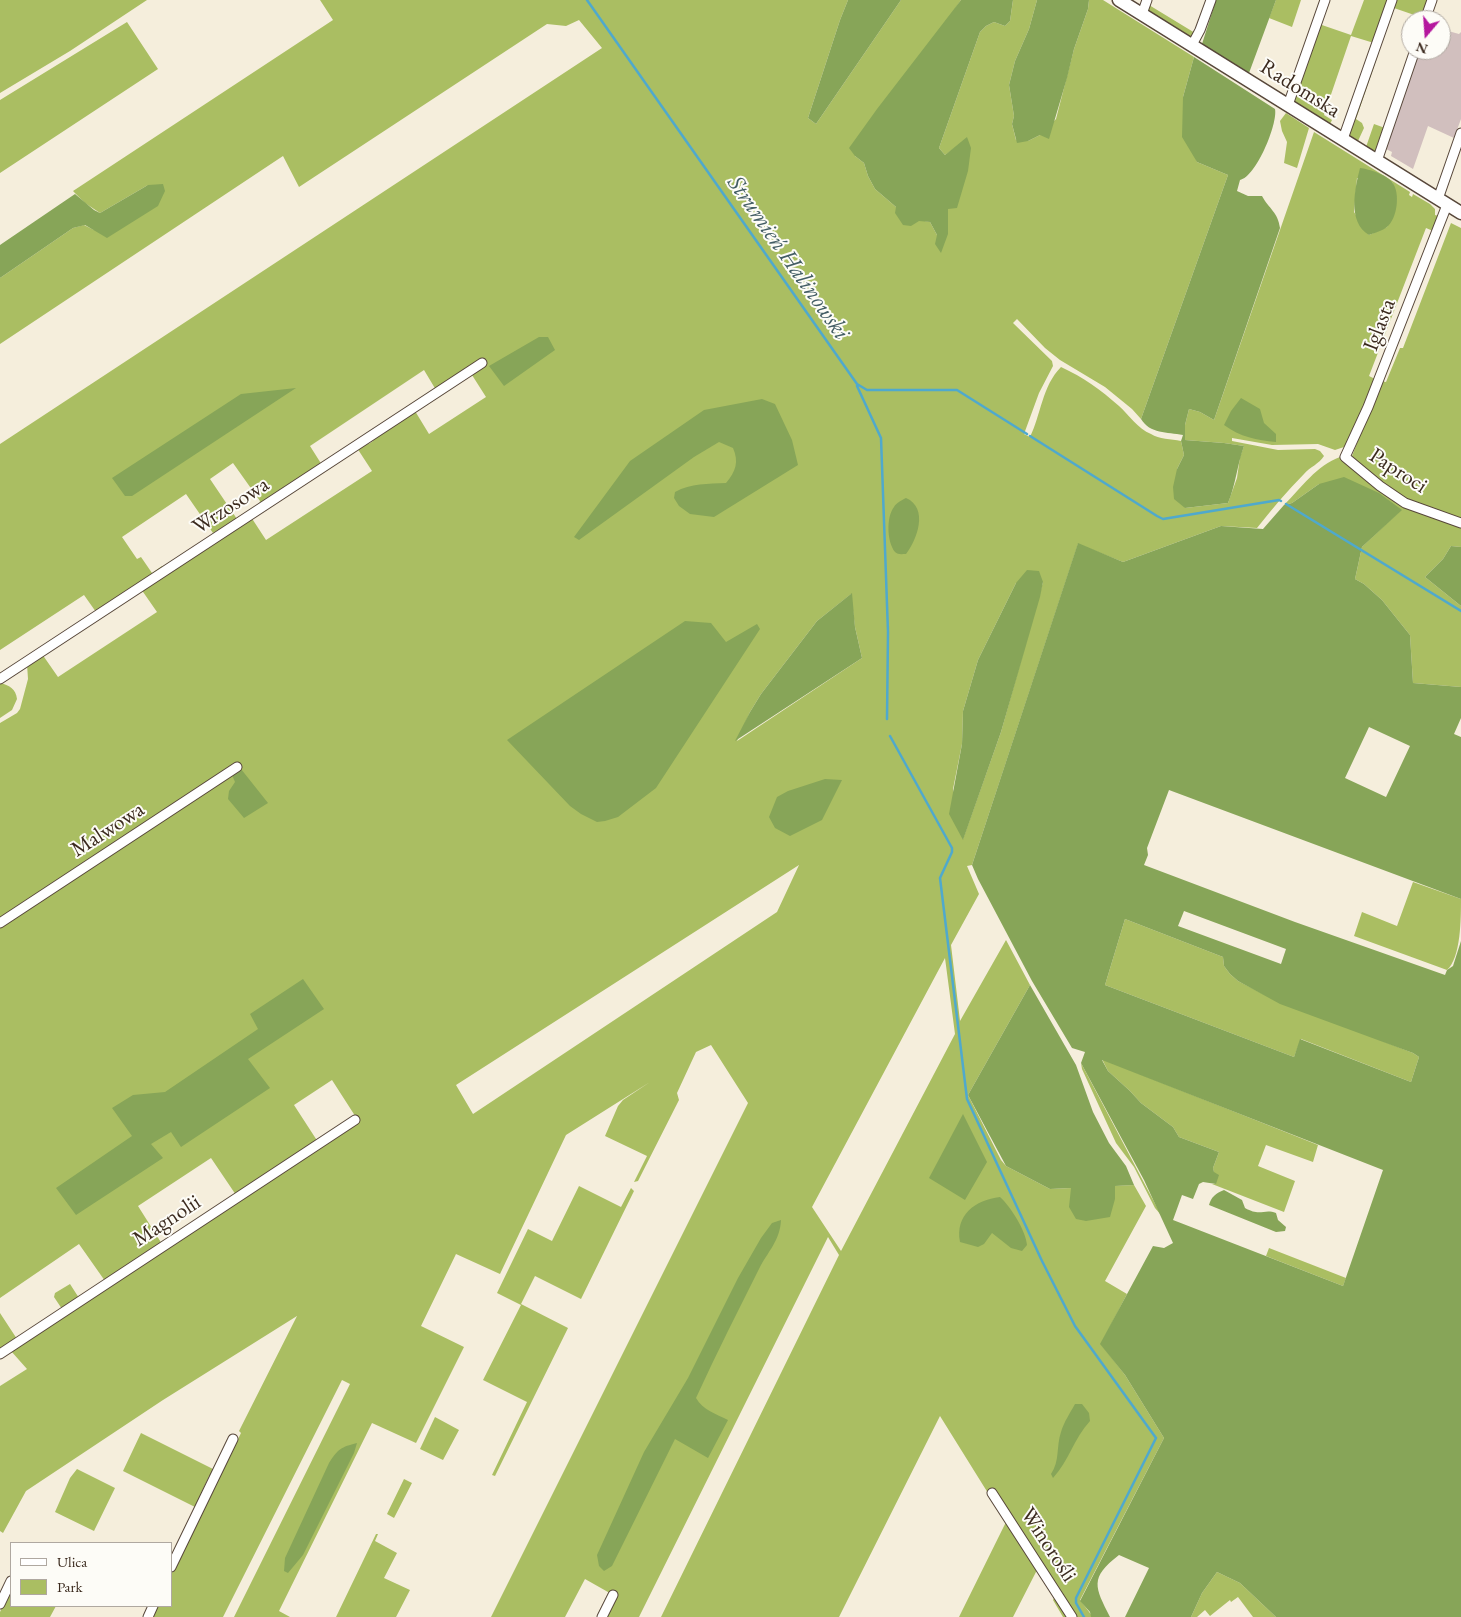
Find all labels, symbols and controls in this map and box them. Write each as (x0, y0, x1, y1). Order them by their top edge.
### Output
north arrow (1401, 10, 1451, 60)
text: N (1414, 38, 1430, 59)
street label: Radomska (1255, 54, 1345, 124)
water label: Strumień Halinowski (721, 170, 855, 346)
street label: Iglasta (1358, 295, 1402, 355)
street label: Paproci (1364, 443, 1432, 499)
street label: Wrzosowa (188, 472, 274, 540)
street label: Malwowa (66, 797, 150, 863)
street label: Magnolii (128, 1189, 206, 1253)
street label: Winorośli (1014, 1503, 1082, 1587)
legend (10, 1542, 172, 1607)
text: Ulica (57, 1552, 87, 1571)
text: Park (57, 1577, 83, 1596)

